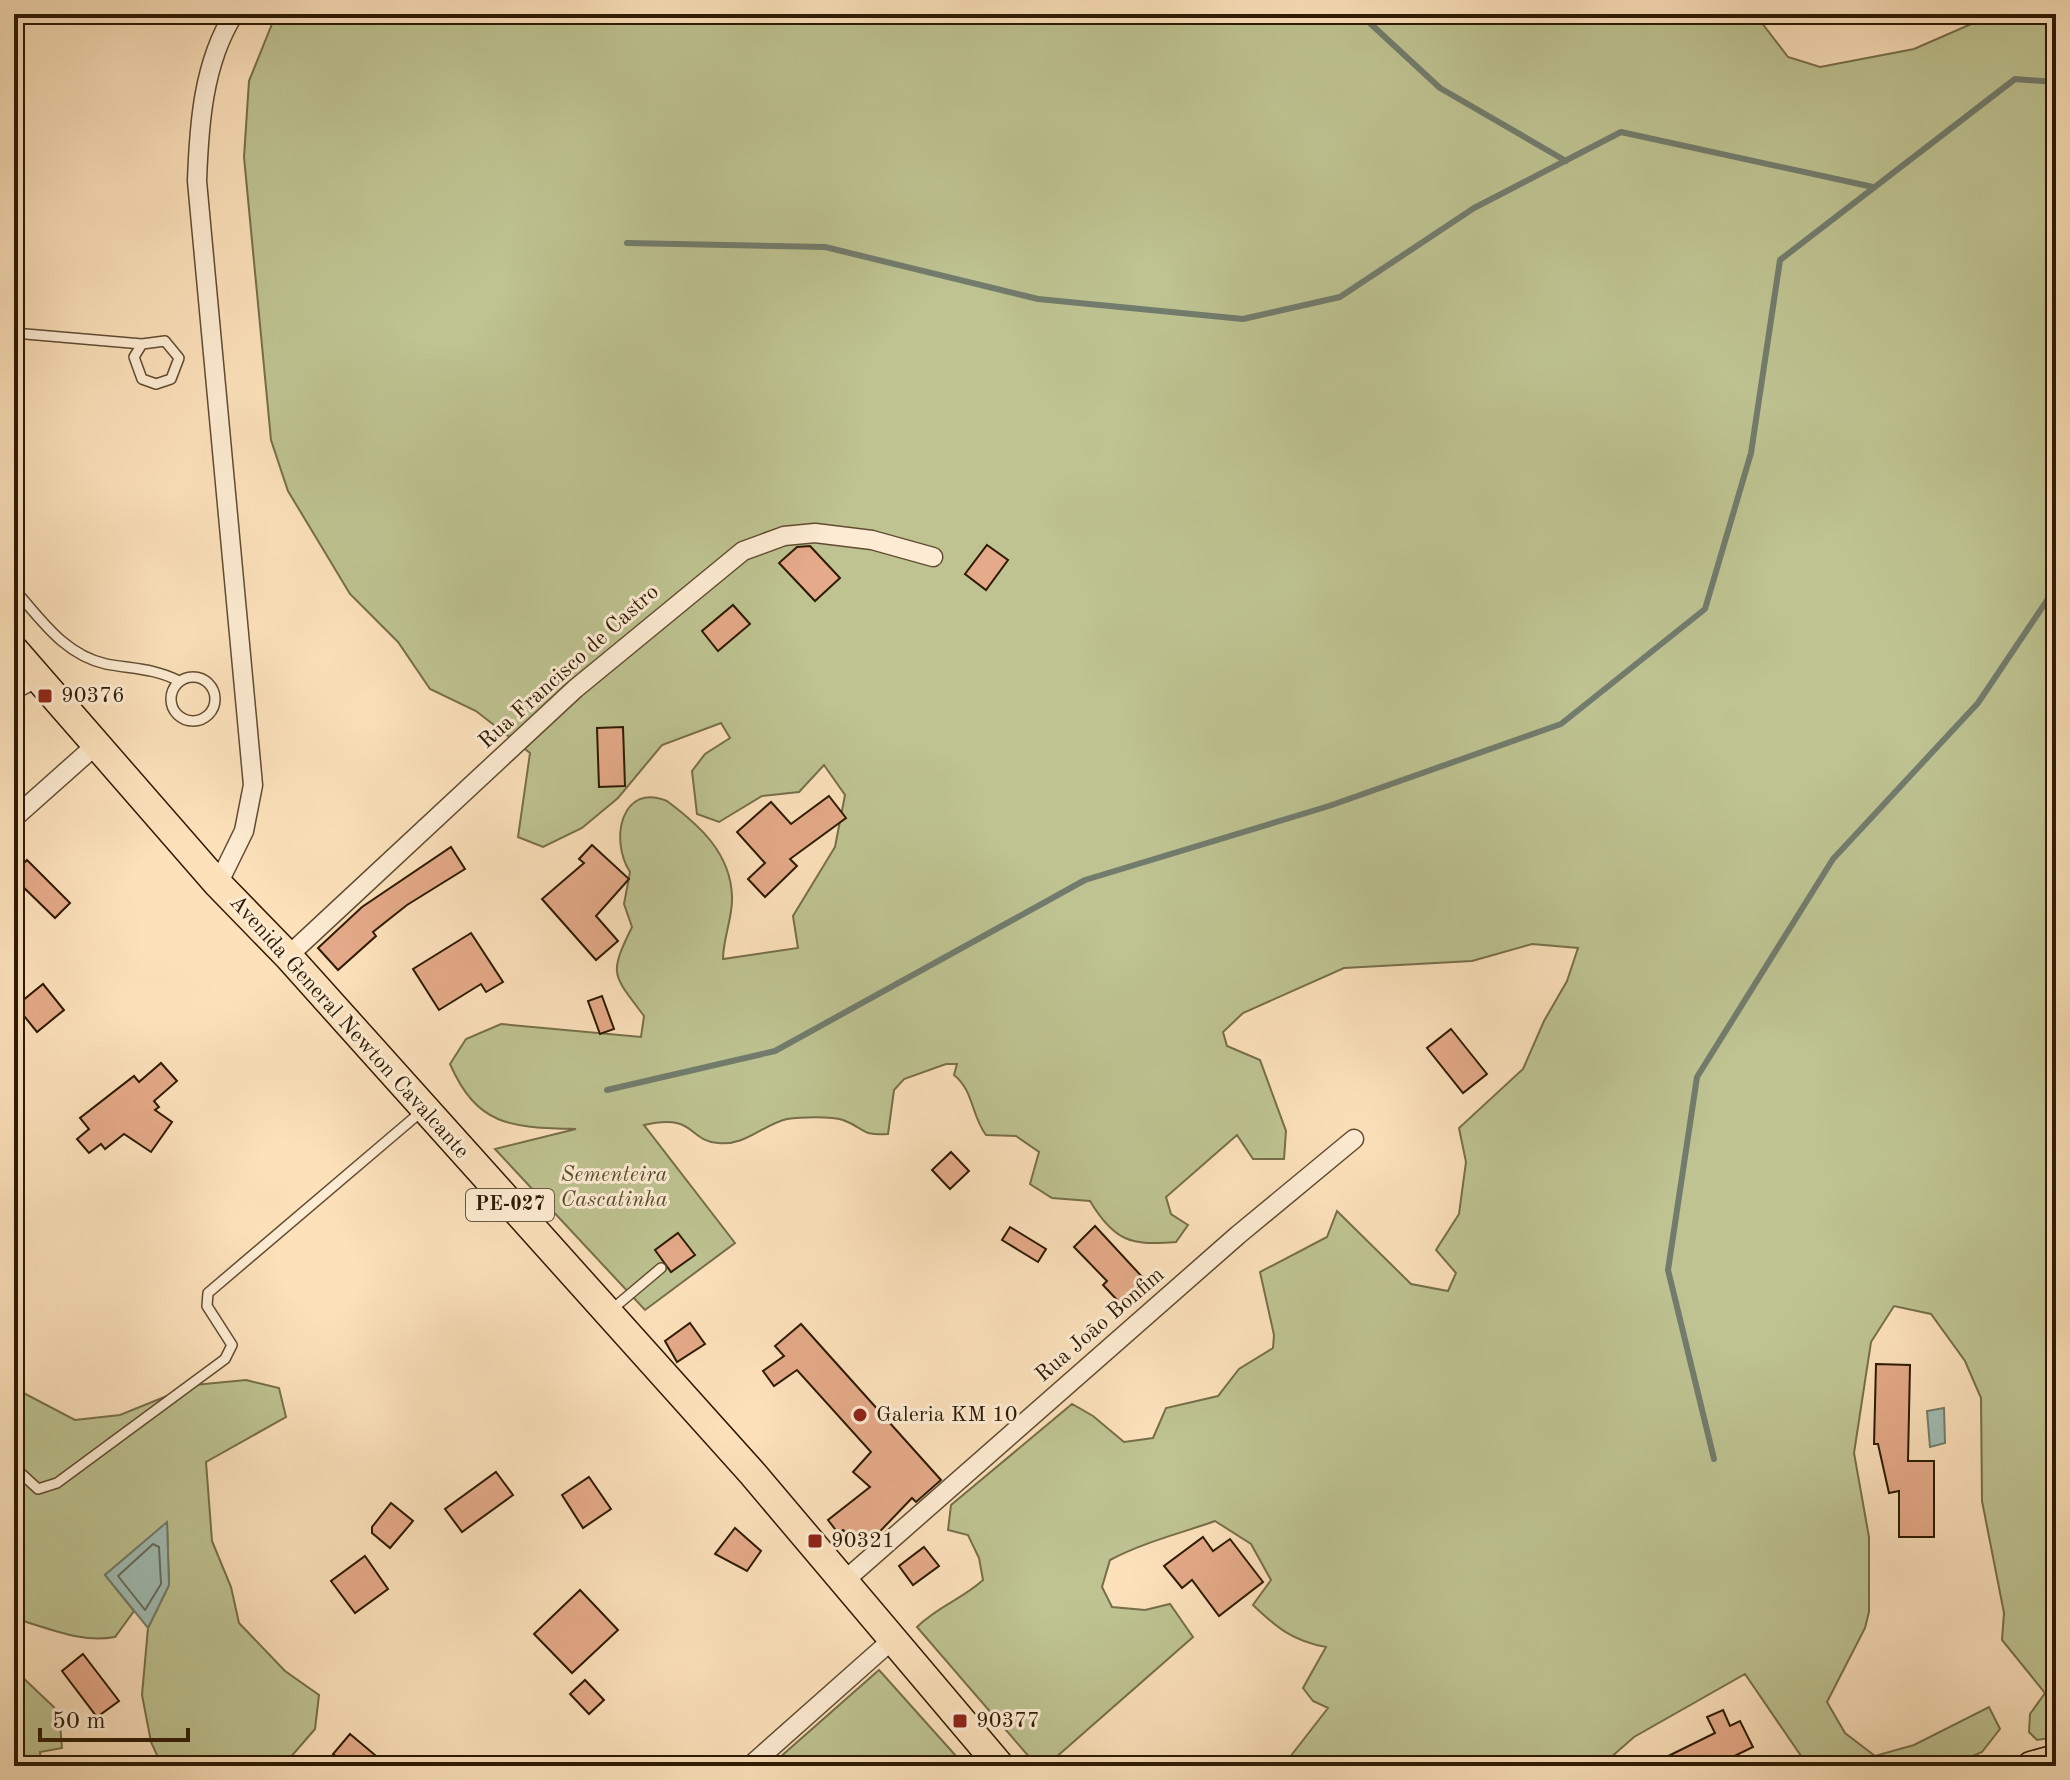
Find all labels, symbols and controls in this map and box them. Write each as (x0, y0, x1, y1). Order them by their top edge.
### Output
street label: Rua Francisco de Castro (475, 581, 663, 753)
place label: 90376 (61, 685, 125, 707)
marker: 90376 (36, 687, 54, 705)
street label: Avenida General Newton Cavalcante (225, 891, 473, 1163)
park label: Sementeira Cascatinha (561, 1164, 668, 1211)
road number: PE-027 (466, 1189, 554, 1221)
street label: Rua João Bonfim (1032, 1263, 1168, 1387)
place label: Galeria KM 10 (876, 1404, 1018, 1426)
marker: Galeria KM 10 (851, 1406, 869, 1424)
place label: 90321 (831, 1530, 895, 1552)
marker: 90321 (806, 1532, 824, 1550)
scale bar (40, 1692, 188, 1742)
text: 50 m (52, 1710, 106, 1734)
place label: 90377 (976, 1710, 1040, 1732)
marker: 90377 (951, 1712, 969, 1730)

